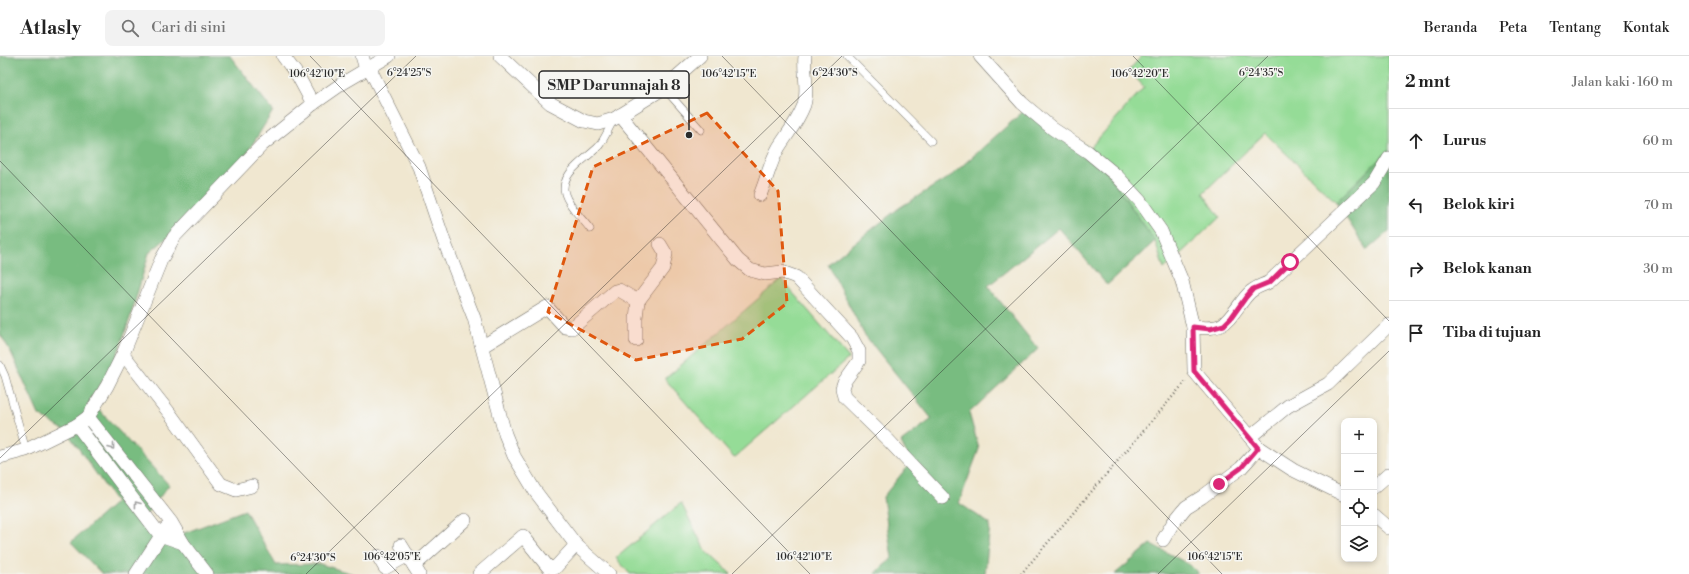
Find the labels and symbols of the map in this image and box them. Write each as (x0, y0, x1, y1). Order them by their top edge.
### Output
text: 6°24'25"S (387, 67, 432, 79)
text: 6°24'30"S (812, 67, 858, 79)
text: 6°24'35"S (1239, 67, 1283, 79)
text: 106°42'10"E (289, 68, 345, 80)
text: 106°42'15"E (702, 68, 757, 80)
text: 106°42'20"E (1111, 68, 1169, 80)
callout: SMP Darunnajah 8 (539, 71, 689, 98)
text: SMP Darunnajah 8 (547, 76, 681, 95)
route start (1281, 253, 1299, 271)
one-way arrow (107, 443, 114, 450)
route end (1210, 475, 1228, 493)
one-way arrow (134, 501, 141, 508)
text: 106°42'05"E (363, 551, 421, 563)
text: 106°42'10"E (776, 551, 832, 563)
text: 106°42'15"E (1188, 551, 1243, 563)
text: 6°24'30"S (290, 552, 336, 564)

